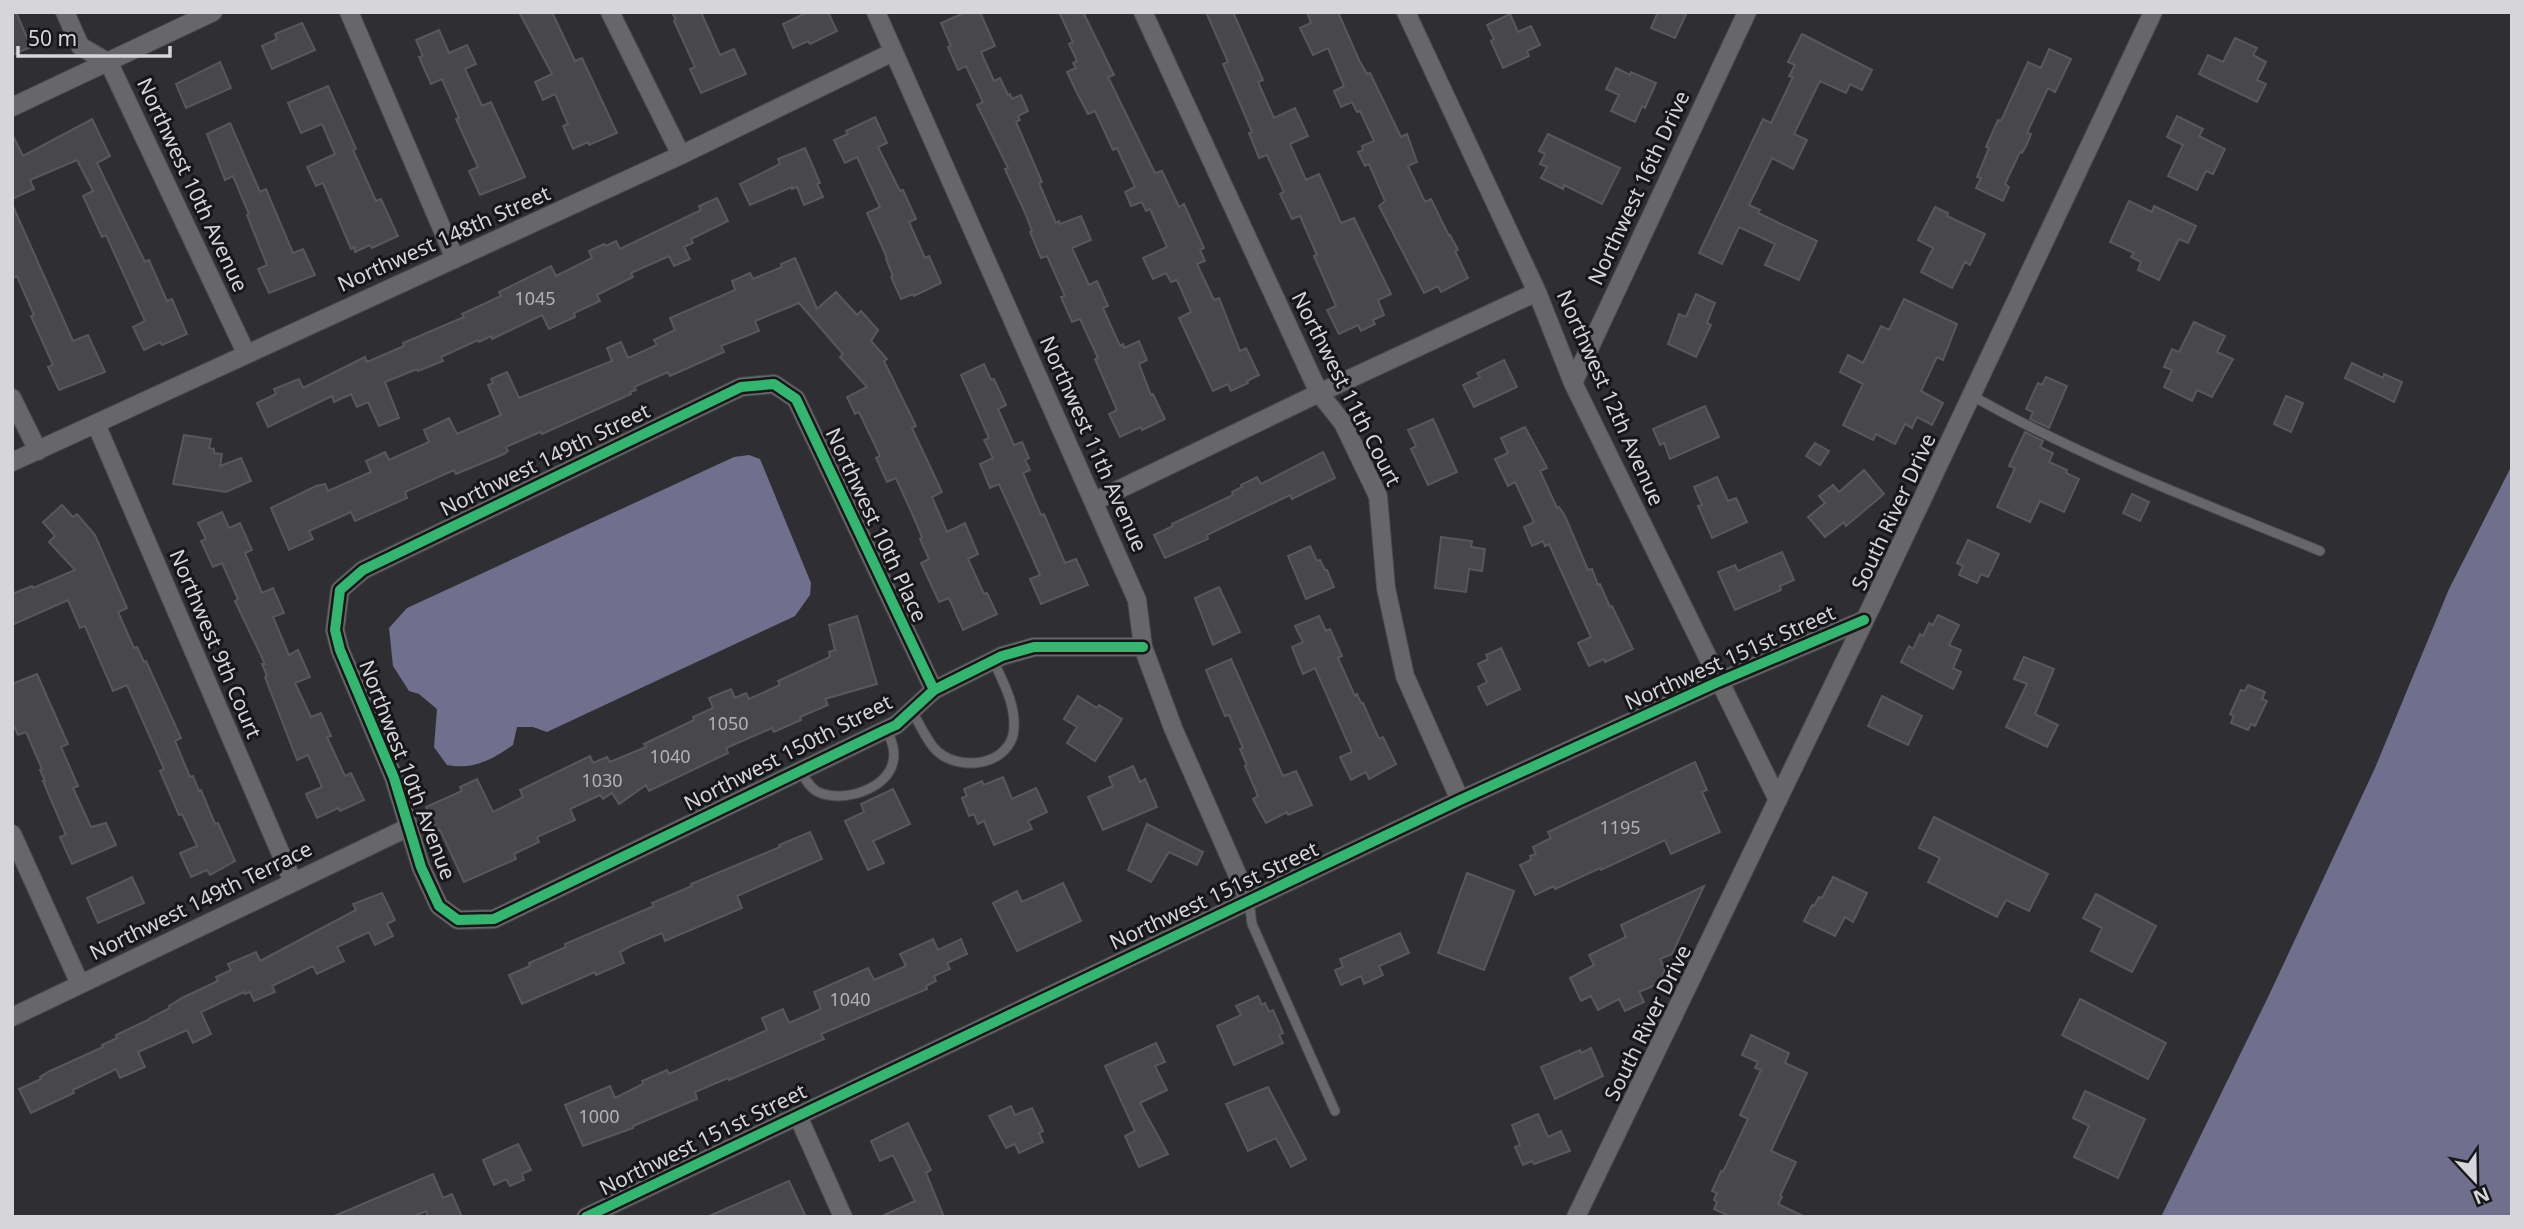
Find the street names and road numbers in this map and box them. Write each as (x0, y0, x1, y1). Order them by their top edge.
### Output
street label: Northwest 10th Avenue (131, 73, 255, 296)
street label: Northwest 16th Drive (1581, 86, 1695, 289)
street label: Northwest 148th Street (333, 178, 555, 298)
street label: Northwest 12th Avenue (1551, 285, 1671, 510)
street label: Northwest 11th Court (1286, 287, 1408, 491)
street label: Northwest 11th Avenue (1034, 331, 1154, 556)
street label: Northwest 149th Street (435, 396, 654, 522)
street label: Northwest 10th Place (820, 423, 934, 626)
street label: South River Drive (1844, 428, 1942, 595)
street label: Northwest 9th Court (163, 545, 269, 743)
street label: Northwest 151st Street (1620, 598, 1839, 716)
street label: Northwest 10th Avenue (353, 656, 463, 883)
street label: Northwest 150th Street (679, 687, 897, 817)
street label: Northwest 149th Terrace (85, 834, 316, 966)
street label: Northwest 151st Street (1105, 834, 1323, 956)
street label: South River Drive (1597, 940, 1697, 1105)
street label: Northwest 151st Street (594, 1077, 811, 1201)

